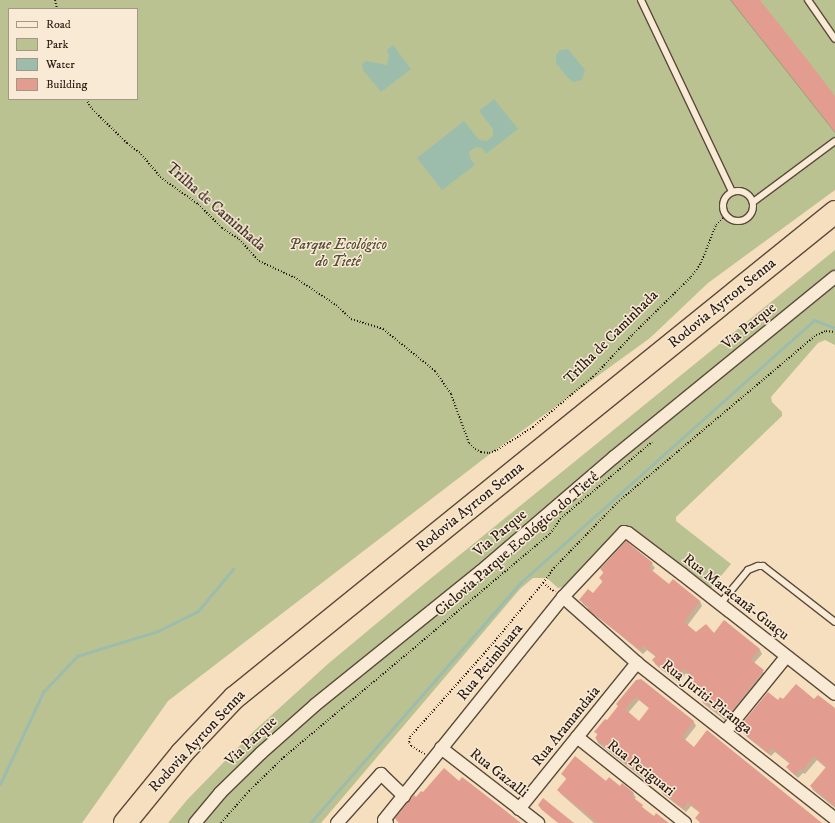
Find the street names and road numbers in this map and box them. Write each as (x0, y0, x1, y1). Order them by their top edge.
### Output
street label: Trilha de Caminhada (163, 159, 269, 255)
street label: Rodovia Ayrton Senna (665, 254, 779, 352)
street label: Trilha de Caminhada (560, 286, 662, 388)
street label: Via Parque (718, 299, 780, 353)
street label: Rodovia Ayrton Senna (413, 458, 527, 556)
street label: Ciclovia Parque Ecológico do Tietê (431, 468, 603, 620)
street label: Via Parque (470, 505, 530, 561)
street label: Rua Maracanã-Guaçu (679, 550, 793, 644)
street label: Rua Petimbuara (453, 620, 527, 704)
street label: Rua Juriti-Piranga (658, 656, 756, 738)
street label: Rua Aramandaia (528, 682, 604, 770)
street label: Rodovia Ayrton Senna (145, 686, 249, 796)
street label: Via Parque (221, 712, 281, 770)
street label: Rua Periguari (603, 736, 679, 800)
street label: Rua Gazalli (466, 745, 532, 801)

